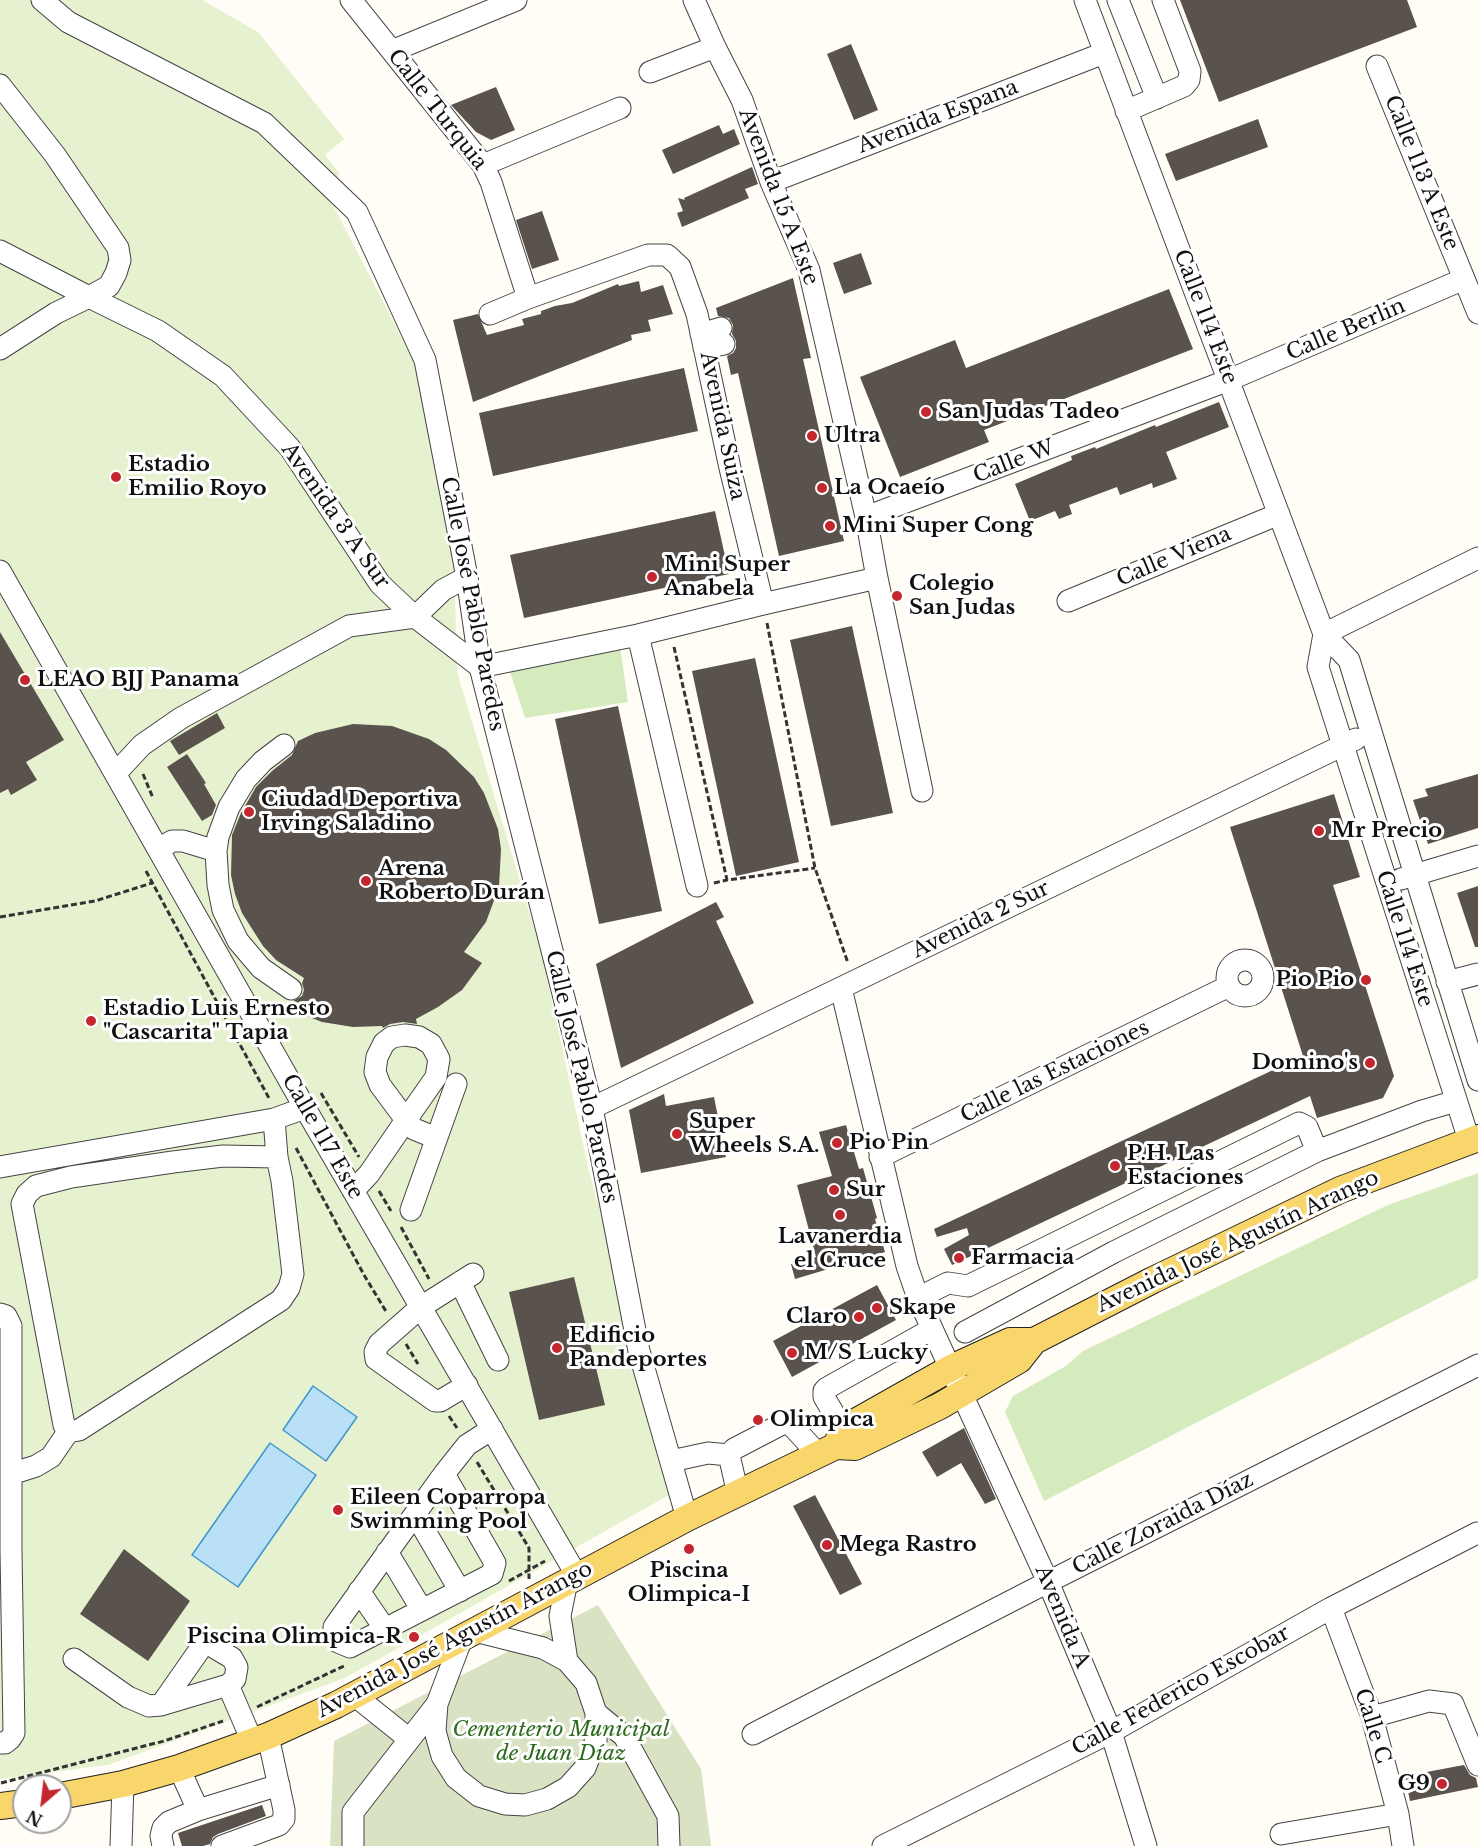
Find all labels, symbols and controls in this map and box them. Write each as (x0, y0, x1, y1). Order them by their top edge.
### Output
street label: Calle Turquia (382, 45, 492, 175)
street label: Avenida Espana (854, 75, 1022, 159)
street label: Calle 113 A Este (1378, 92, 1464, 254)
street label: Avenida 15 A Este (733, 105, 823, 289)
street label: Calle 114 Este (1168, 246, 1242, 388)
street label: Calle Berlin (1283, 294, 1409, 366)
street label: Avenida Suiza (694, 350, 750, 502)
place label: San Judas Tadeo (938, 399, 1119, 425)
marker: San Judas Tadeo (919, 405, 933, 419)
place label: Ultra (824, 423, 881, 449)
marker: Ultra (805, 429, 819, 443)
street label: Calle W (970, 435, 1058, 489)
street label: Avenida 3 A Sur (275, 438, 395, 594)
place label: Estadio Emilio Royo (128, 452, 267, 502)
marker: Estadio Emilio Royo (109, 470, 123, 484)
street label: Calle José Pablo Paredes (435, 475, 509, 733)
place label: La Ocaeío (834, 475, 945, 501)
marker: La Ocaeío (815, 481, 829, 495)
place label: Mini Super Cong (842, 513, 1033, 539)
marker: Mini Super Cong (823, 519, 837, 533)
street label: Calle Viena (1113, 522, 1235, 592)
place label: Mini Super Anabela (664, 552, 790, 602)
marker: Mini Super Anabela (645, 570, 659, 584)
place label: Colegio San Judas (909, 571, 1015, 621)
marker: Colegio San Judas (890, 589, 904, 603)
place label: LEAO BJJ Panama (37, 667, 239, 693)
marker: LEAO BJJ Panama (18, 673, 32, 687)
place label: Ciudad Deportiva Irving Saladino (261, 787, 458, 837)
marker: Ciudad Deportiva Irving Saladino (242, 805, 256, 819)
place label: Mr Precio (1331, 818, 1442, 844)
marker: Mr Precio (1312, 824, 1326, 838)
place label: Arena Roberto Durán (378, 856, 545, 906)
street label: Calle 114 Este (1370, 868, 1438, 1010)
marker: Arena Roberto Durán (359, 874, 373, 888)
street label: Avenida 2 Sur (908, 876, 1054, 964)
street label: Calle José Pablo Paredes (540, 948, 622, 1206)
place label: Pio Pio (1275, 967, 1354, 993)
marker: Pio Pio (1359, 973, 1373, 987)
place label: Estadio Luis Ernesto "Cascarita" Tapia (103, 996, 330, 1046)
marker: Estadio Luis Ernesto "Cascarita" Tapia (84, 1014, 98, 1028)
street label: Calle las Estaciones (957, 1015, 1153, 1129)
place label: Domino's (1251, 1050, 1358, 1076)
marker: Domino's (1363, 1056, 1377, 1070)
street label: Calle 117 Este (276, 1070, 368, 1204)
place label: Super Wheels S.A. (689, 1109, 820, 1159)
marker: Super Wheels S.A. (670, 1127, 684, 1141)
place label: Pio Pin (849, 1130, 929, 1156)
marker: Pio Pin (830, 1136, 844, 1150)
place label: P.H. Las Estaciones (1127, 1141, 1244, 1191)
marker: P.H. Las Estaciones (1108, 1159, 1122, 1173)
street label: Avenida José Agustín Arango (1093, 1165, 1383, 1319)
place label: Sur (846, 1177, 885, 1203)
marker: Sur (827, 1183, 841, 1197)
marker: Lavanerdia el Cruce (833, 1208, 847, 1222)
place label: Lavanerdia el Cruce (778, 1224, 902, 1274)
place label: Farmacia (971, 1245, 1074, 1271)
marker: Farmacia (952, 1251, 966, 1265)
place label: Skape (889, 1295, 956, 1321)
marker: Skape (870, 1301, 884, 1315)
place label: Claro (786, 1304, 847, 1330)
marker: Claro (852, 1310, 866, 1324)
place label: Edificio Pandeportes (569, 1323, 707, 1373)
place label: M/S Lucky (804, 1340, 928, 1366)
marker: Edificio Pandeportes (550, 1341, 564, 1355)
marker: M/S Lucky (785, 1346, 799, 1360)
place label: Olimpica (770, 1407, 874, 1433)
marker: Olimpica (751, 1413, 765, 1427)
street label: Calle Zoraida Díaz (1068, 1467, 1258, 1581)
place label: Eileen Coparropa Swimming Pool (350, 1485, 546, 1535)
marker: Eileen Coparropa Swimming Pool (331, 1503, 345, 1517)
place label: Mega Rastro (839, 1532, 977, 1558)
marker: Mega Rastro (820, 1538, 834, 1552)
marker: Piscina Olimpica-I (682, 1542, 696, 1556)
street label: Avenida José Agustín Arango (313, 1556, 597, 1724)
place label: Piscina Olimpica-I (628, 1558, 750, 1608)
street label: Avenida A (1029, 1562, 1095, 1672)
street label: Calle Federico Escobar (1068, 1621, 1294, 1761)
place label: Piscina Olimpica-R (187, 1624, 402, 1650)
marker: Piscina Olimpica-R (407, 1630, 421, 1644)
street label: Calle C (1349, 1685, 1395, 1767)
park label: Cementerio Municipal de Juan Díaz (452, 1717, 670, 1767)
place label: G9 (1397, 1771, 1430, 1797)
north arrow (12, 1774, 72, 1834)
marker: G9 (1435, 1777, 1449, 1791)
text: N (23, 1806, 46, 1830)

